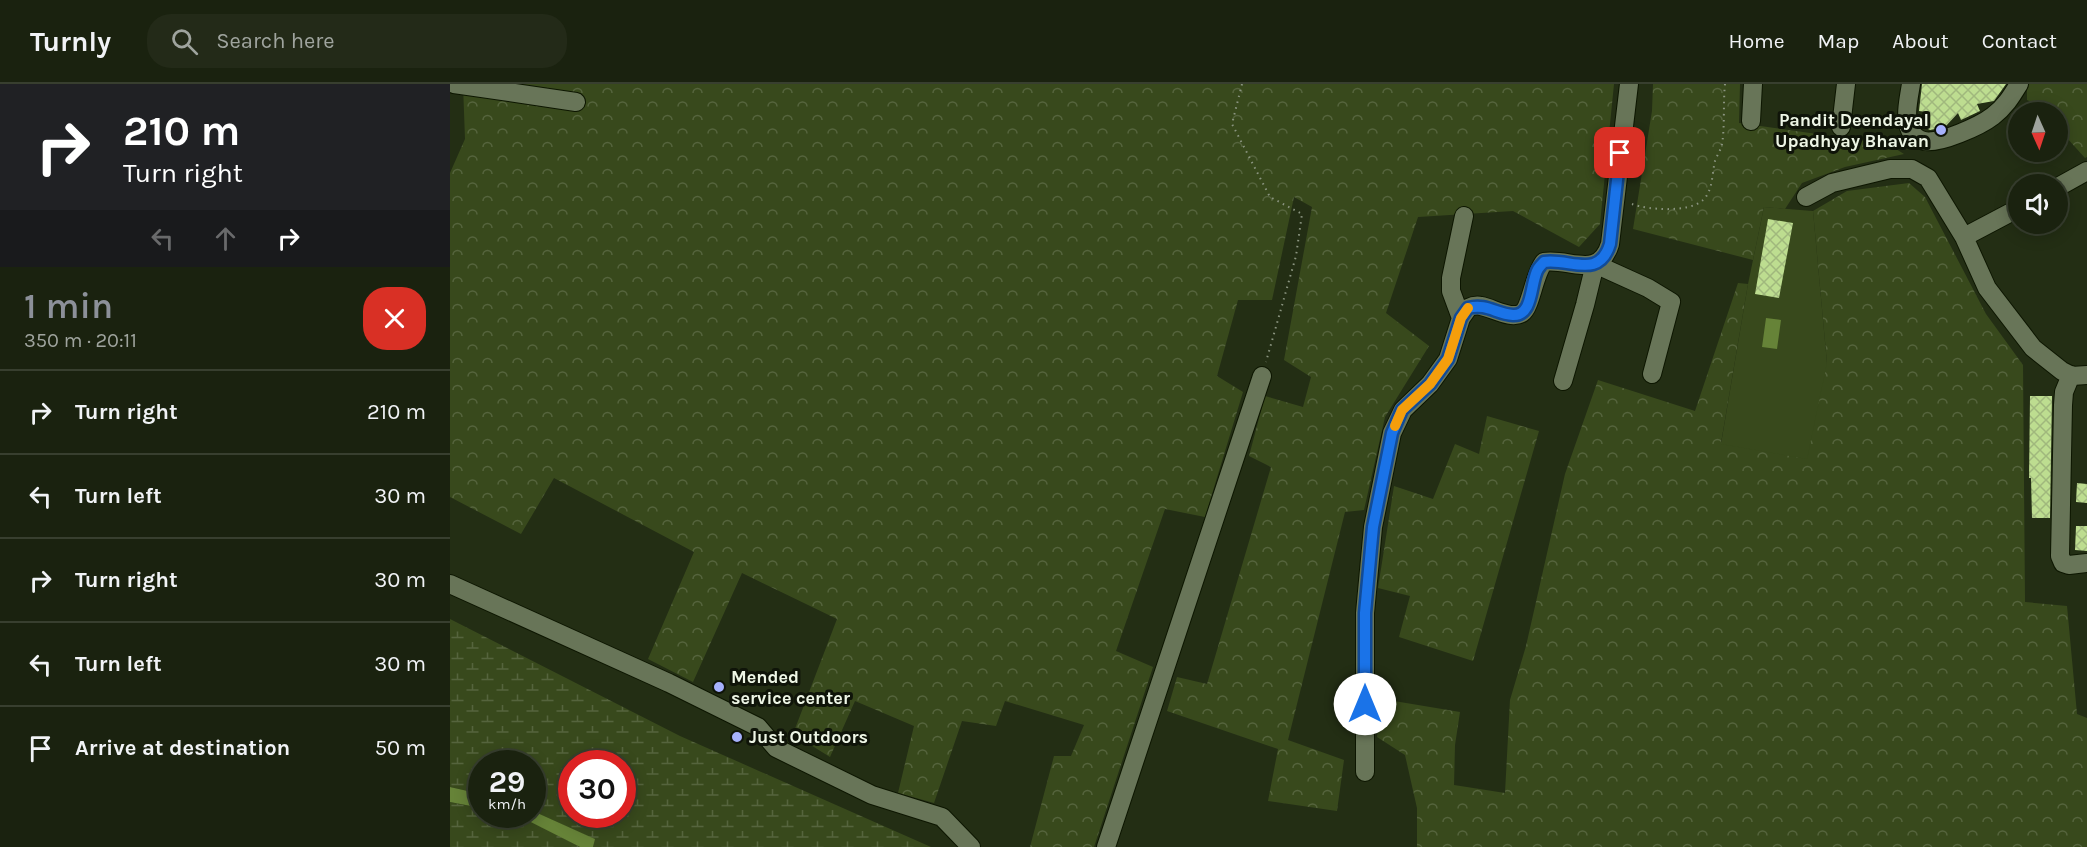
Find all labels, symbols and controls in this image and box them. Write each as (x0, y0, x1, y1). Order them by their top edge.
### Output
search box (147, 14, 567, 68)
text: Turnly (30, 25, 111, 58)
icon: search (168, 25, 201, 58)
text: Search here (216, 28, 335, 54)
text: Home (1729, 29, 1785, 53)
text: Map (1818, 29, 1859, 53)
text: About (1892, 29, 1949, 53)
text: Contact (1982, 29, 2057, 53)
north arrow (2008, 102, 2068, 162)
map controls (2008, 102, 2068, 234)
text: 210 m (123, 106, 240, 156)
icon: right (24, 108, 102, 186)
place label: Pandit Deendayal Upadhyay Bhavan (1775, 109, 1929, 152)
marker: Pandit Deendayal Upadhyay Bhavan (1934, 123, 1948, 137)
pin (1594, 127, 1645, 178)
icon: arrive (1603, 136, 1636, 169)
text: Turn right (123, 157, 243, 189)
button: sound (2008, 174, 2068, 234)
icon: left (146, 222, 179, 255)
icon: ahead (209, 222, 242, 255)
icon: right (272, 222, 305, 255)
text: 1 min (24, 285, 113, 327)
button: close (363, 287, 426, 350)
text: 350 m · 20:11 (24, 329, 137, 352)
icon: right (24, 396, 57, 429)
text: Turn right (75, 399, 178, 425)
text: 210 m (367, 399, 426, 425)
icon: left (24, 480, 57, 513)
text: Turn left (75, 483, 162, 509)
text: 30 m (374, 483, 426, 509)
icon: right (24, 564, 57, 597)
text: Turn right (75, 567, 178, 593)
text: 30 m (374, 567, 426, 593)
icon: left (24, 648, 57, 681)
text: Turn left (75, 651, 162, 677)
text: 30 m (374, 651, 426, 677)
place label: Mended service center (731, 666, 850, 709)
position arrow (1333, 672, 1397, 736)
marker: Mended service center (712, 680, 726, 694)
place label: Just Outdoors (749, 726, 868, 748)
marker: Just Outdoors (730, 730, 744, 744)
icon: arrive (24, 732, 57, 765)
text: Arrive at destination (75, 735, 290, 761)
text: 50 m (375, 735, 426, 761)
speed limit sign: 30 (558, 750, 636, 828)
text: 29 (489, 764, 525, 800)
text: km/h (488, 795, 526, 813)

